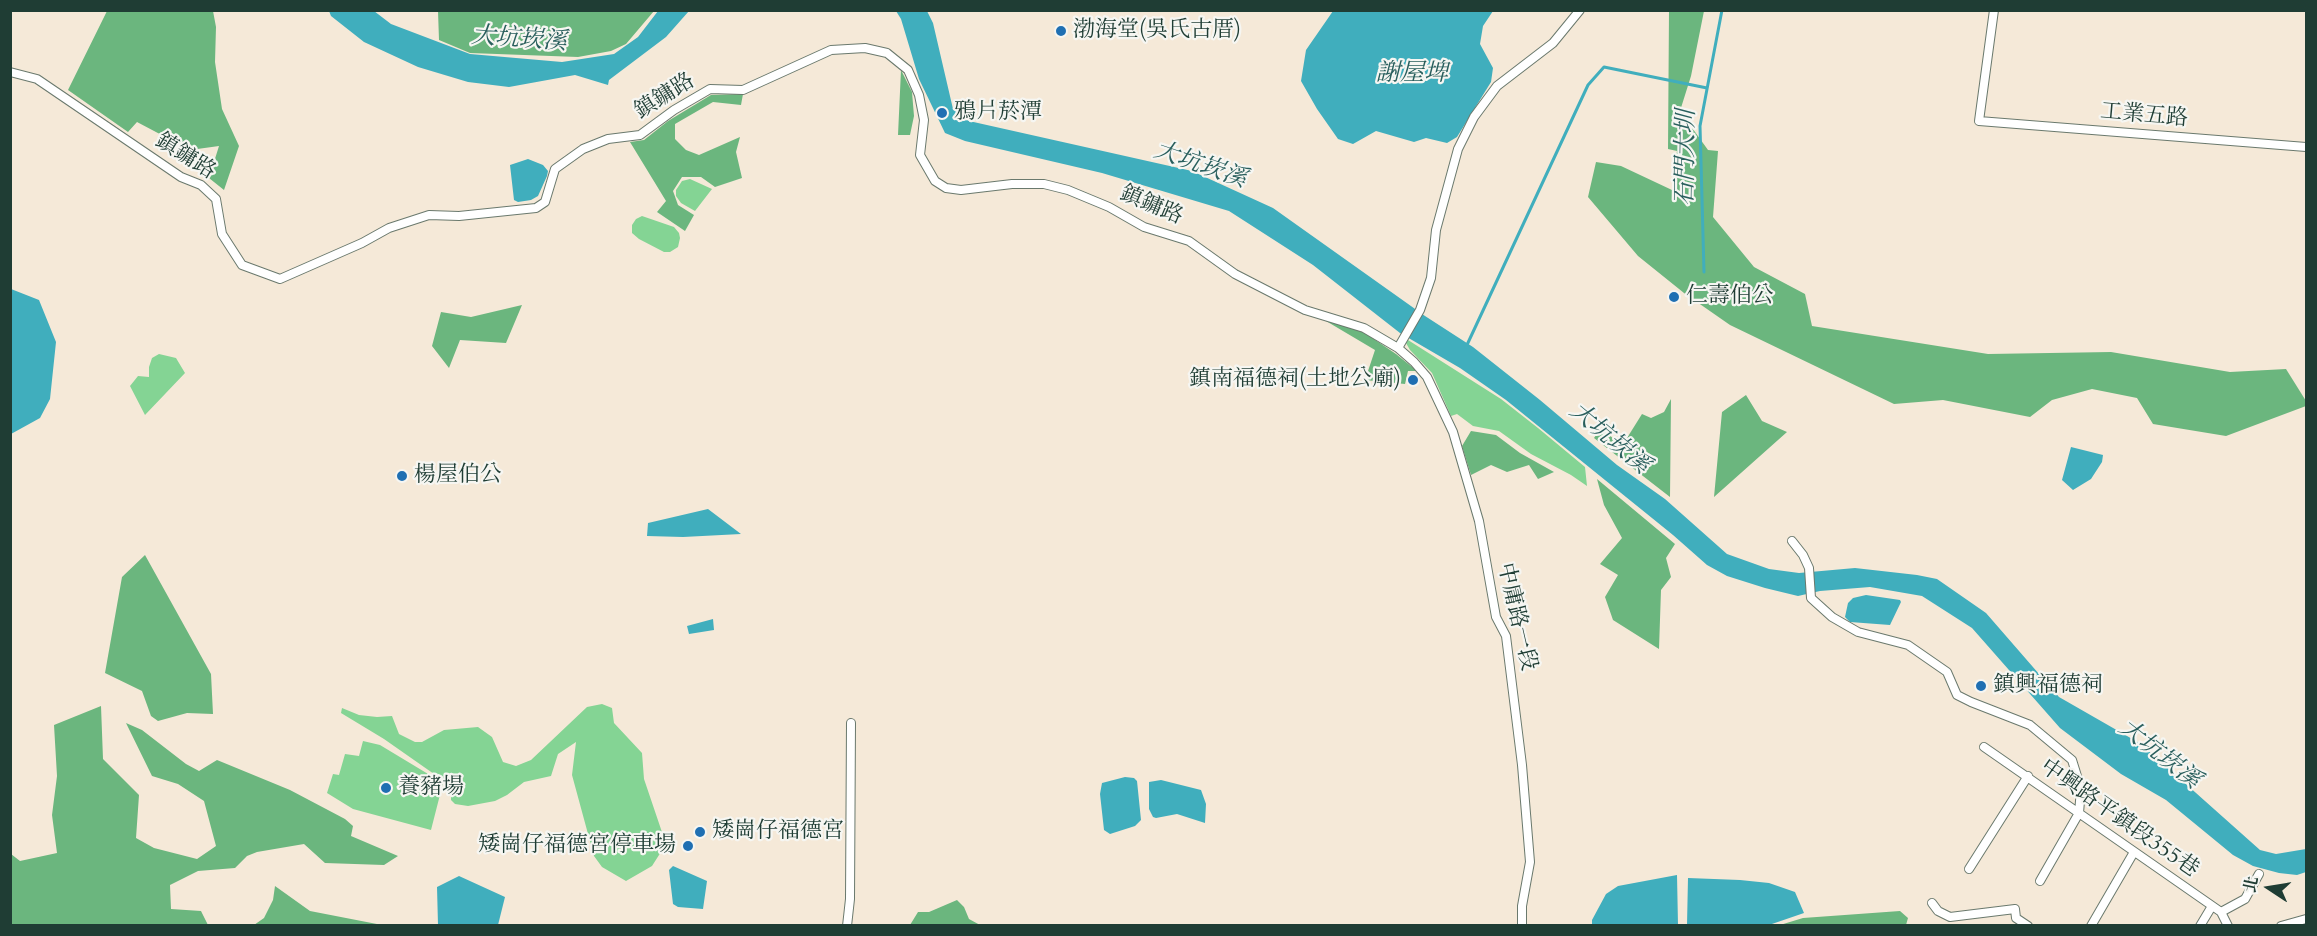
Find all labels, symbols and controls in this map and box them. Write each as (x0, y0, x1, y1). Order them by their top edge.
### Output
place label: 渤海堂(吳氏古厝) (1073, 18, 1241, 44)
water label: 大坑崁溪 (470, 22, 568, 58)
marker: 渤海堂(吳氏古厝) (1054, 24, 1068, 38)
water label: 謝屋埤 (1376, 60, 1448, 88)
street label: 鎮鏞路 (630, 68, 700, 126)
street label: 工業五路 (2099, 99, 2189, 133)
place label: 鴉片菸潭 (954, 100, 1042, 126)
marker: 鴉片菸潭 (935, 106, 949, 120)
water label: 石門大圳 (1672, 110, 1702, 206)
street label: 鎮鏞路 (150, 128, 220, 186)
water label: 大坑崁溪 (1150, 137, 1250, 195)
street label: 鎮鏞路 (1115, 181, 1187, 231)
place label: 仁壽伯公 (1686, 284, 1774, 310)
marker: 仁壽伯公 (1667, 290, 1681, 304)
place label: 鎮南福德祠(土地公廟) (1189, 367, 1401, 393)
marker: 鎮南福德祠(土地公廟) (1406, 373, 1420, 387)
water label: 大坑崁溪 (1563, 397, 1655, 481)
place label: 楊屋伯公 (414, 463, 502, 489)
marker: 楊屋伯公 (395, 469, 409, 483)
street label: 中庸路一段 (1491, 560, 1541, 674)
place label: 鎮興福德祠 (1993, 673, 2103, 699)
marker: 鎮興福德祠 (1974, 679, 1988, 693)
water label: 大坑崁溪 (2112, 714, 2206, 796)
street label: 中興路平鎮段355巷 (2035, 754, 2203, 884)
place label: 養豬場 (398, 775, 464, 801)
marker: 養豬場 (379, 781, 393, 795)
place label: 矮崗仔福德宮 (712, 819, 844, 845)
marker: 矮崗仔福德宮 (693, 825, 707, 839)
place label: 矮崗仔福德宮停車場 (478, 833, 676, 859)
marker: 矮崗仔福德宮停車場 (681, 839, 695, 853)
north arrow (2239, 858, 2299, 918)
text: 北 (2239, 874, 2264, 894)

